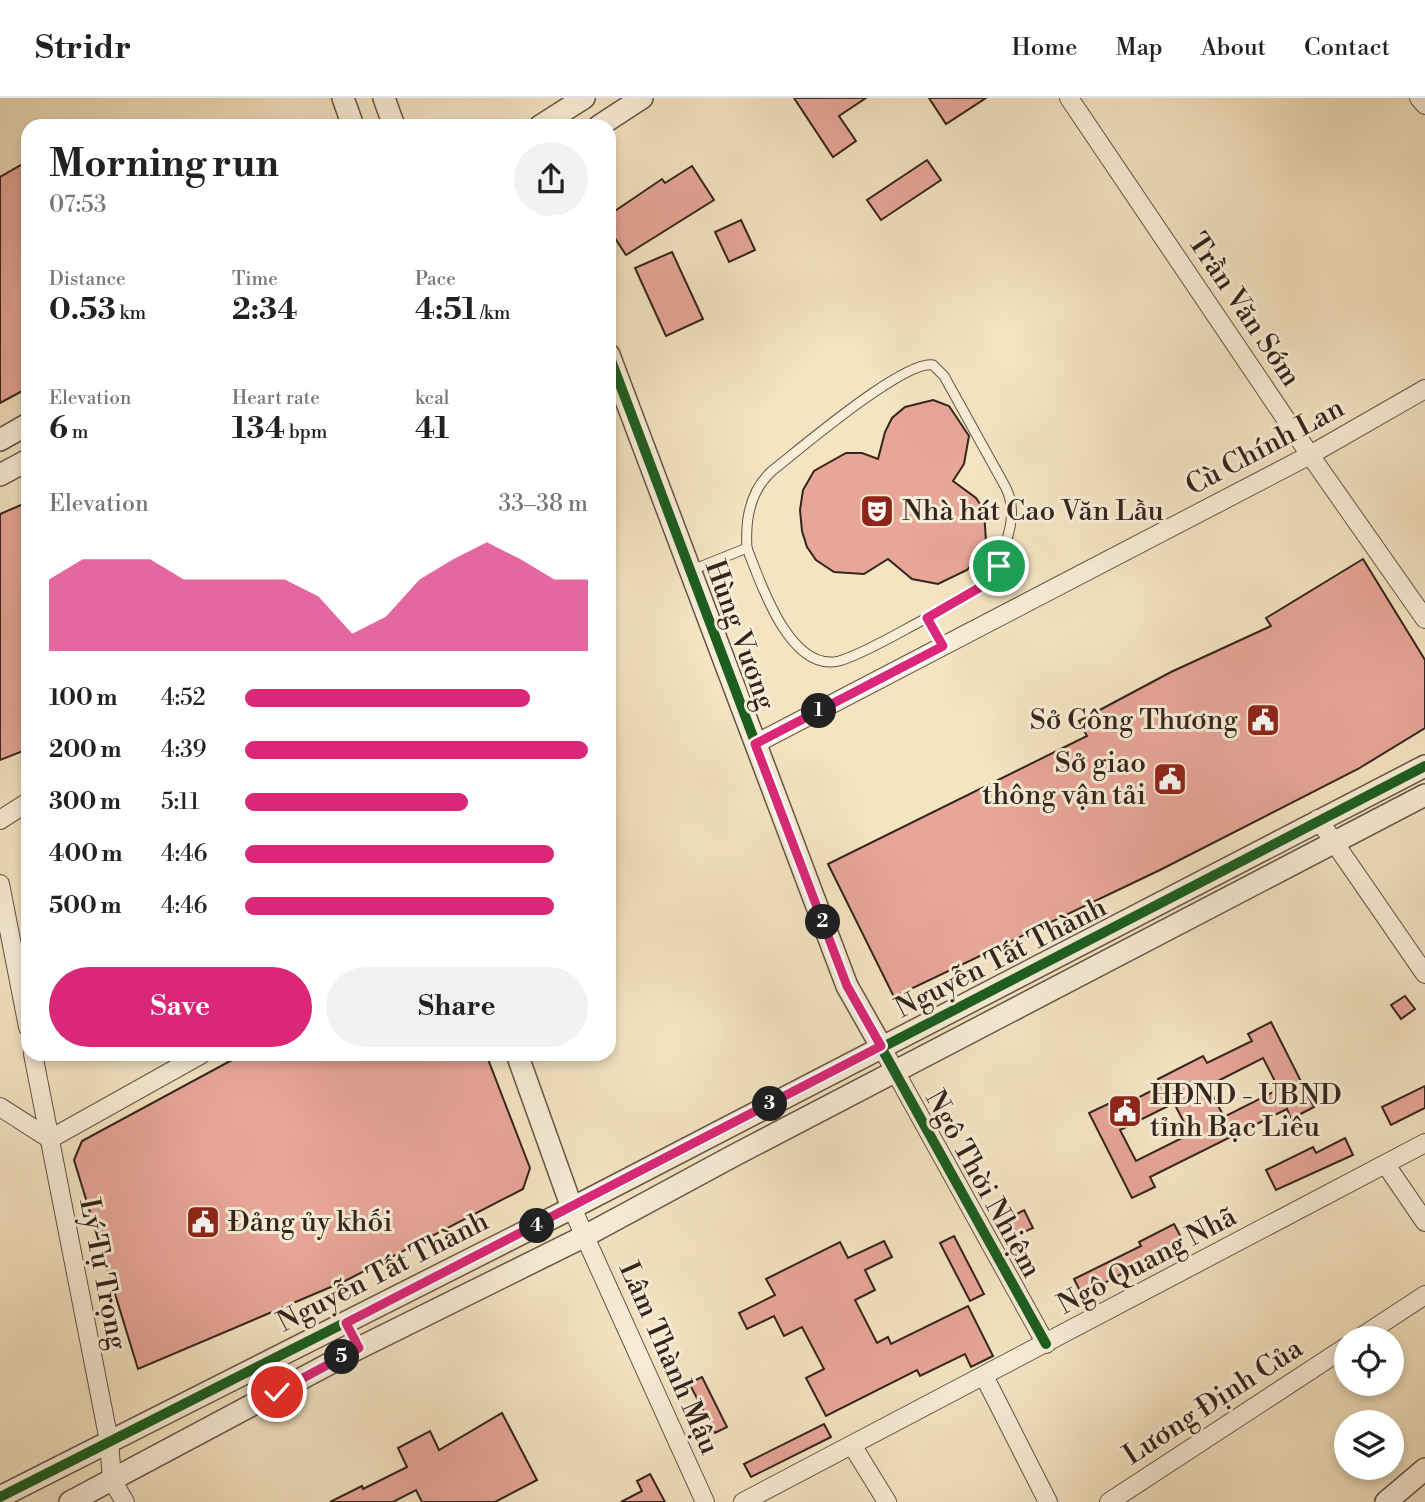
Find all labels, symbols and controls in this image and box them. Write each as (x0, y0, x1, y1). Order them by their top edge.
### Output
text: Stridr (35, 28, 131, 69)
text: Home (1012, 33, 1077, 63)
text: Map (1115, 33, 1163, 63)
text: About (1201, 33, 1266, 63)
text: Contact (1304, 33, 1390, 63)
text: Morning run (49, 141, 279, 188)
button: share (514, 142, 588, 216)
text: 07:53 (49, 191, 106, 219)
street label: Trần Văn Sớm (1180, 227, 1308, 393)
text: Distance (49, 267, 126, 291)
text: Time (232, 267, 278, 291)
text: Pace (415, 267, 456, 291)
text: 0.53 (49, 291, 116, 329)
text: 2:34 (232, 291, 298, 329)
text: 4:51 (415, 291, 476, 329)
text: km (116, 301, 146, 325)
text: /km (476, 301, 510, 325)
text: Elevation (49, 386, 131, 410)
text: Heart rate (232, 386, 320, 410)
text: kcal (415, 386, 449, 410)
street label: Cù Chính Lan (1180, 390, 1351, 503)
text: 6 (49, 410, 68, 448)
text: 134 (232, 410, 285, 448)
text: 41 (415, 410, 449, 448)
text: m (68, 420, 88, 444)
text: bpm (285, 420, 327, 444)
text: Elevation (49, 490, 149, 518)
text: 33–38 m (499, 490, 588, 518)
theatre icon: Nhà hát Cao Văn Lầu (858, 492, 896, 530)
place label: Nhà hát Cao Văn Lầu (902, 494, 1164, 529)
pin (969, 536, 1029, 596)
icon: arrive (980, 547, 1018, 585)
street label: Hùng Vương (697, 555, 783, 715)
text: 100 m (49, 684, 117, 712)
text: 4:52 (161, 684, 206, 712)
pin: 1 (802, 694, 836, 728)
text: 1 (814, 698, 823, 722)
public building icon: Sở Công Thương (1244, 701, 1282, 739)
place label: Sở Công Thương (1030, 703, 1238, 738)
text: 200 m (49, 736, 121, 764)
text: 4:39 (161, 736, 207, 764)
place label: Sở giao thông vận tải (982, 746, 1146, 813)
public building icon: Sở giao thông vận tải (1151, 760, 1189, 798)
text: 300 m (49, 788, 121, 816)
text: 5:11 (161, 788, 199, 816)
text: 400 m (49, 840, 122, 868)
text: 4:46 (161, 840, 208, 868)
street label: Nguyễn Tất Thành (890, 890, 1113, 1026)
text: 500 m (49, 892, 121, 920)
text: 4:46 (161, 892, 208, 920)
pin: 2 (806, 904, 840, 940)
text: 2 (817, 909, 828, 933)
button: Save (49, 967, 312, 1047)
button: Share (326, 967, 588, 1047)
place label: HĐND - UBND tỉnh Bạc Liêu (1150, 1078, 1342, 1145)
street label: Ngô Thời Nhiệm (917, 1084, 1049, 1284)
pin: 3 (752, 1086, 788, 1122)
text: 3 (764, 1091, 775, 1115)
public building icon: HĐND - UBND tỉnh Bạc Liêu (1106, 1092, 1144, 1130)
street label: Lý Tự Trọng (71, 1195, 135, 1353)
street label: Ngô Quang Nhã (1052, 1199, 1243, 1323)
public building icon: Đảng ủy khối (184, 1203, 222, 1241)
street label: Nguyễn Tất Thành (272, 1204, 495, 1340)
place label: Đảng ủy khối (228, 1205, 393, 1240)
pin: 4 (520, 1208, 554, 1244)
text: 4 (530, 1213, 543, 1237)
street label: Lâm Thành Mậu (611, 1256, 727, 1460)
map controls (1334, 1326, 1404, 1480)
button: locate (1334, 1326, 1404, 1396)
street label: Lương Định Của (1117, 1331, 1310, 1473)
pin: 5 (324, 1340, 360, 1374)
text: 5 (336, 1344, 347, 1368)
pin (247, 1362, 307, 1422)
icon: check (258, 1373, 296, 1411)
button: layers (1334, 1410, 1404, 1480)

